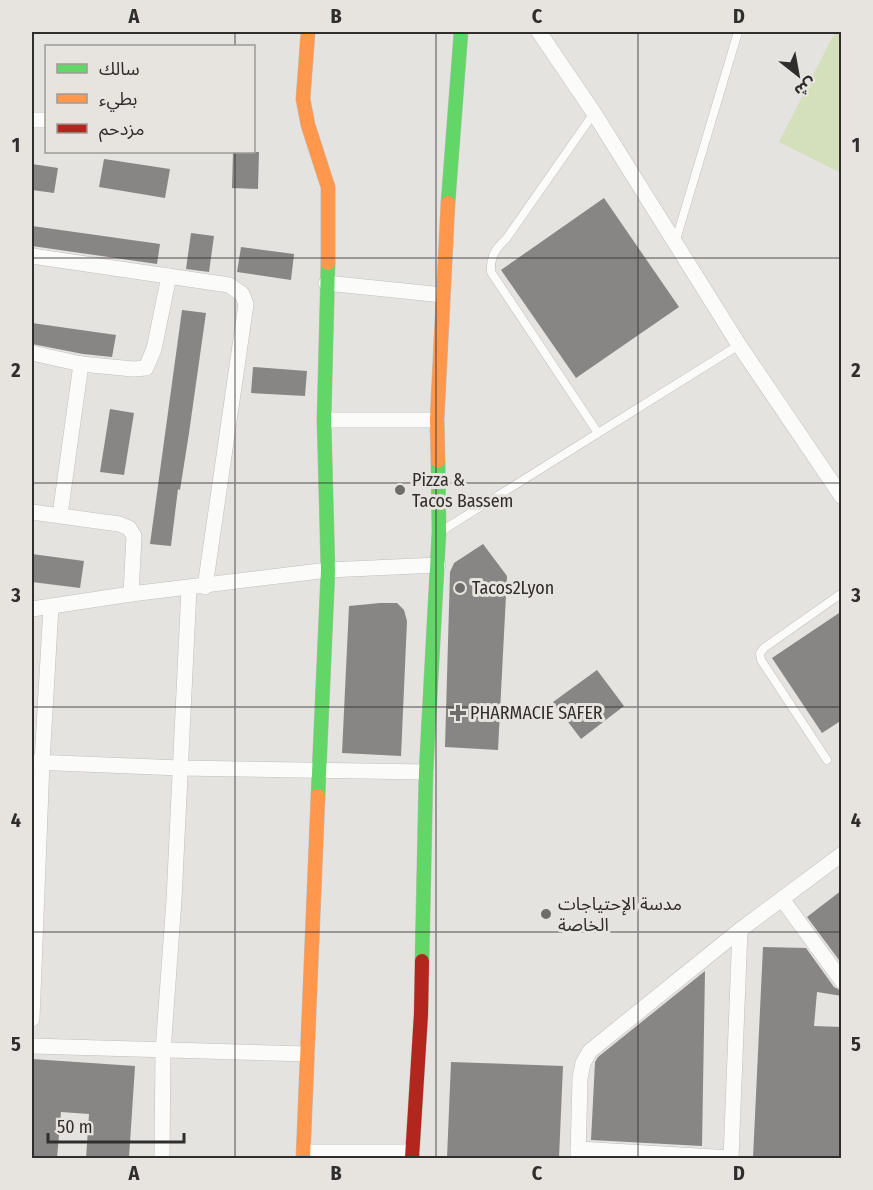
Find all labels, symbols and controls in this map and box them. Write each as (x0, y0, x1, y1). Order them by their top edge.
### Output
text: A (128, 4, 141, 28)
text: B (330, 4, 342, 28)
text: C (532, 4, 543, 28)
text: D (733, 4, 745, 28)
legend (45, 45, 255, 153)
north arrow (768, 45, 828, 105)
text: سالك (99, 58, 140, 80)
text: ش (791, 74, 820, 101)
text: بطيء (99, 88, 137, 112)
text: مزدحم (99, 118, 144, 142)
text: 1 (12, 133, 20, 157)
text: 1 (852, 133, 860, 157)
text: 2 (10, 358, 21, 382)
text: 2 (850, 358, 861, 382)
place label: Pizza & Tacos Bassem (412, 469, 513, 512)
marker: Pizza & Tacos Bassem (393, 483, 407, 497)
place label: Tacos2Lyon (472, 577, 554, 599)
marker: Tacos2Lyon (453, 581, 467, 595)
text: 3 (10, 583, 21, 607)
text: 3 (850, 583, 861, 607)
place label: PHARMACIE SAFER (470, 702, 603, 724)
marker: PHARMACIE SAFER (451, 706, 465, 720)
text: 4 (11, 808, 21, 832)
text: 4 (851, 808, 861, 832)
place label: مدسة الإحتياجات الخاصة (558, 893, 682, 936)
marker: مدسة الإحتياجات الخاصة (539, 907, 553, 921)
text: 5 (11, 1032, 21, 1056)
text: 5 (851, 1032, 861, 1056)
scale bar (48, 1106, 184, 1144)
text: 50 m (57, 1116, 93, 1138)
text: A (128, 1161, 141, 1185)
text: B (330, 1161, 342, 1185)
text: C (532, 1161, 543, 1185)
text: D (733, 1161, 745, 1185)

